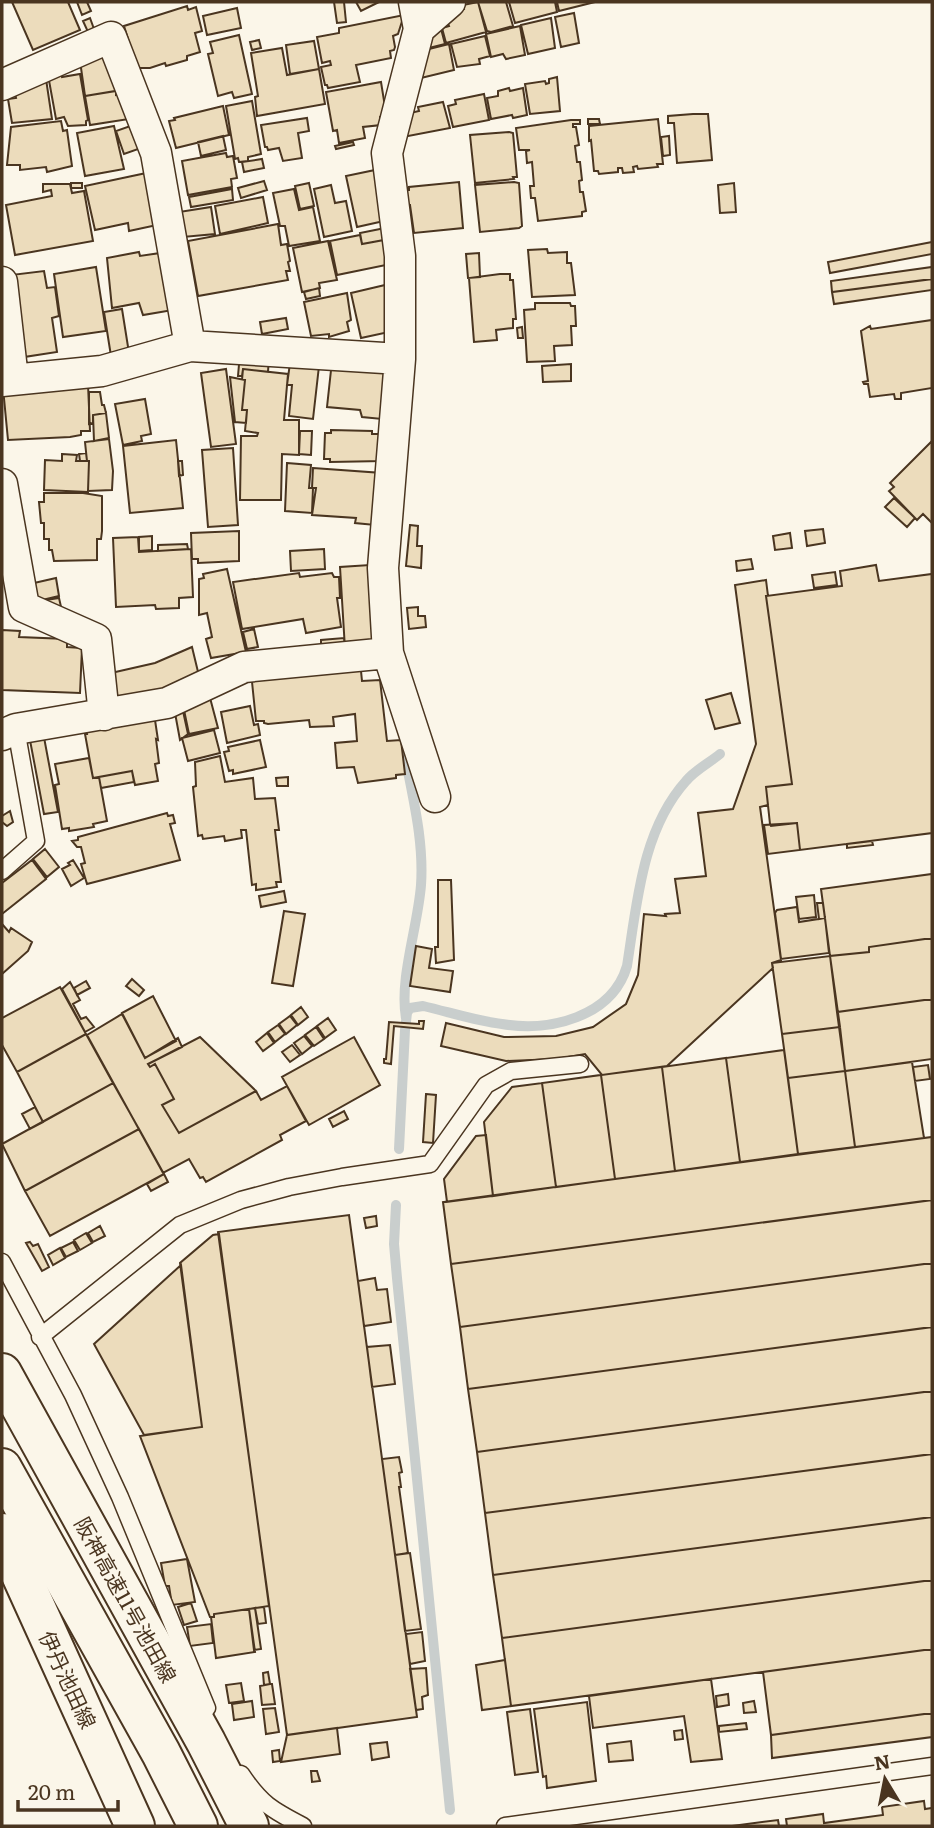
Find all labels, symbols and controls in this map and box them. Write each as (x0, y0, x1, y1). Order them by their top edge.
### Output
street label: 阪神高速11号池田線 (69, 1511, 185, 1687)
street label: 伊丹池田線 (33, 1625, 105, 1733)
north arrow (850, 1744, 920, 1814)
text: N (872, 1746, 892, 1776)
scale bar (18, 1769, 117, 1813)
text: 20 m (28, 1775, 75, 1806)

